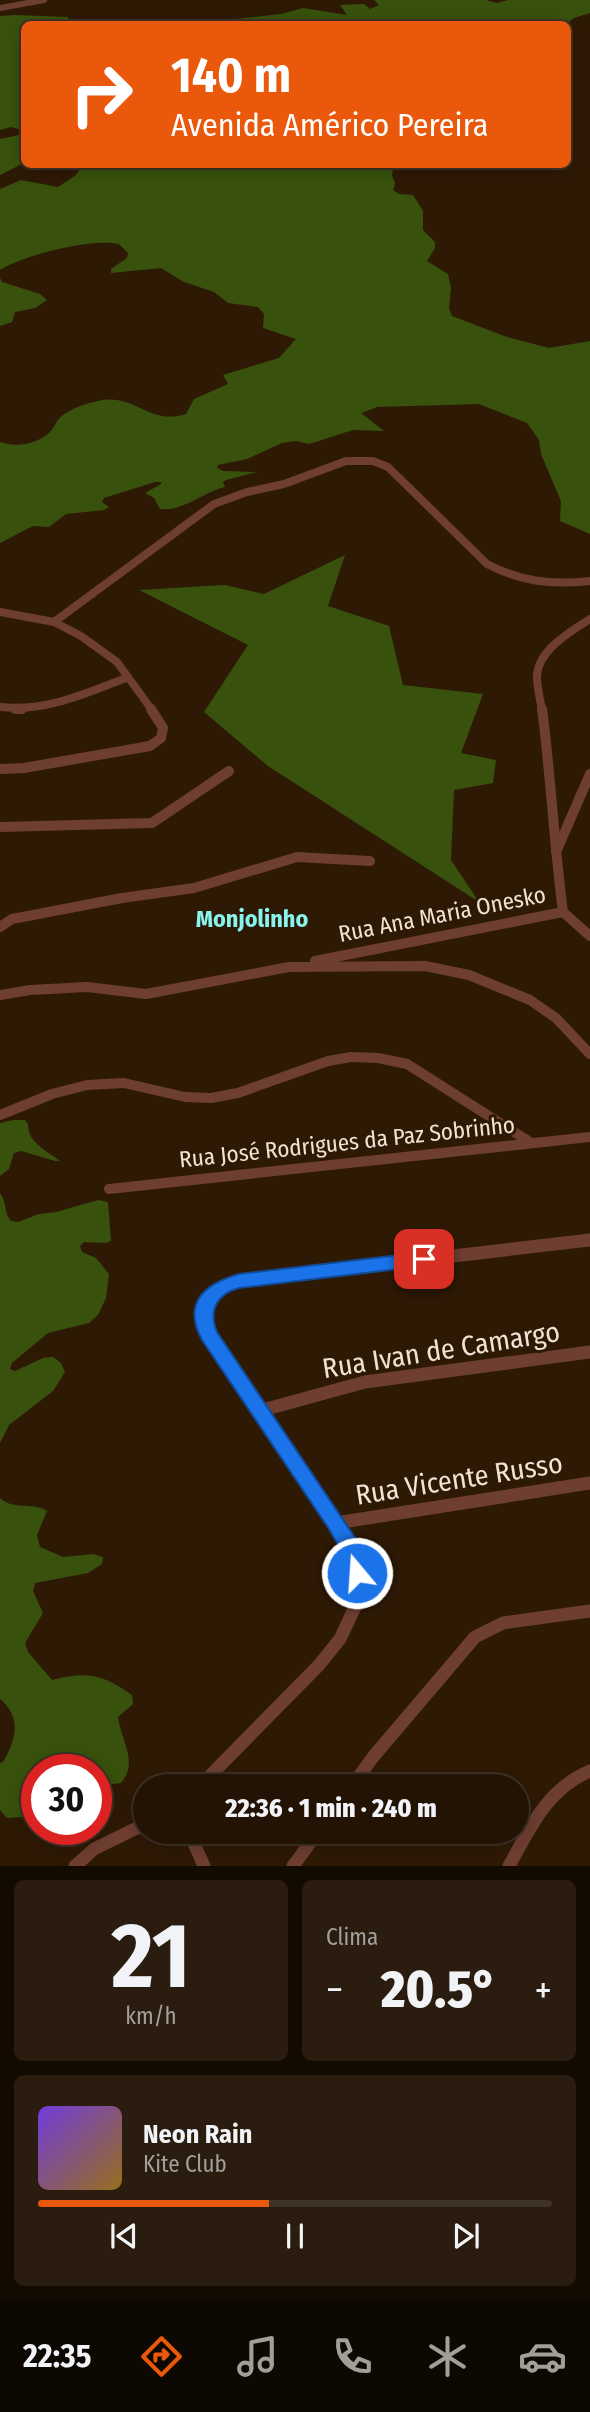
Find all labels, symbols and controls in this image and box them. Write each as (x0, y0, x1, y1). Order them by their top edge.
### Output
text: 140 m (171, 46, 291, 105)
icon: right (56, 49, 147, 140)
text: Avenida Américo Pereira (171, 106, 489, 144)
street label: Rua Ana Maria Onesko (336, 880, 548, 948)
district label: Monjolinho (196, 905, 308, 933)
street label: Rua José Rodrigues da Paz Sobrinho (178, 1110, 516, 1174)
pin (394, 1229, 454, 1289)
icon: arrive (405, 1240, 443, 1278)
street label: Rua Ivan de Camargo (320, 1315, 562, 1385)
street label: Rua Vicente Russo (353, 1446, 565, 1512)
position arrow (320, 1536, 394, 1610)
speed limit sign: 30 (21, 1754, 112, 1845)
text: 22:36 · 1 min · 240 m (225, 1793, 437, 1824)
text: 21 (111, 1902, 191, 2011)
text: Clima (326, 1923, 378, 1951)
text: 20.5° (381, 1958, 497, 2021)
text: − (326, 1967, 343, 2013)
text: + (535, 1967, 552, 2013)
text: km/h (125, 2002, 177, 2030)
text: Neon Rain (143, 2119, 252, 2150)
text: Kite Club (143, 2150, 227, 2178)
icon: previous (105, 2217, 143, 2255)
icon: pause (276, 2217, 314, 2255)
icon: next (447, 2217, 485, 2255)
icon: directions (137, 2332, 186, 2381)
icon: music (233, 2332, 282, 2381)
icon: phone (328, 2332, 377, 2381)
icon: climate (423, 2332, 472, 2381)
icon: car (518, 2332, 567, 2381)
text: 22:35 (23, 2337, 91, 2375)

